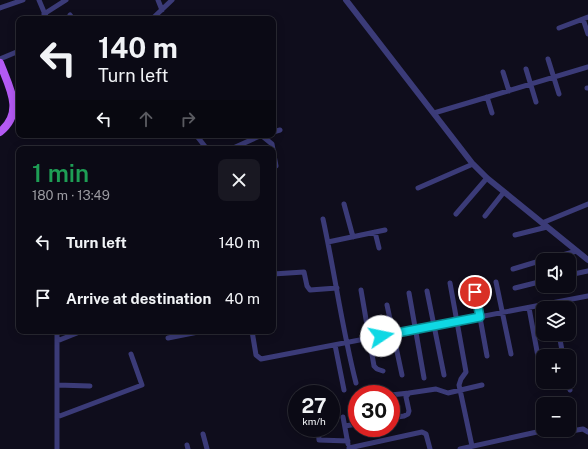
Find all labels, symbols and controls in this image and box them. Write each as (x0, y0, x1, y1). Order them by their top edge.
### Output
text: 140 m (98, 31, 178, 64)
icon: left (32, 32, 84, 84)
text: Turn left (98, 65, 168, 86)
icon: left (93, 108, 115, 130)
icon: ahead (135, 108, 157, 130)
icon: right (177, 108, 199, 130)
text: 1 min (32, 159, 89, 187)
button: close (218, 159, 260, 201)
text: 180 m · 13:49 (32, 188, 110, 203)
icon: left (32, 231, 54, 253)
text: Turn left (66, 234, 127, 251)
text: 140 m (219, 234, 260, 251)
map controls (536, 253, 576, 437)
button: sound (536, 253, 576, 293)
pin (458, 275, 492, 309)
icon: arrive (464, 281, 486, 303)
icon: arrive (32, 287, 54, 309)
text: Arrive at destination (66, 290, 211, 307)
text: 40 m (225, 290, 260, 307)
button: layers (536, 301, 576, 341)
position arrow (360, 315, 402, 357)
button: + (536, 349, 576, 389)
speed limit sign: 30 (348, 385, 400, 437)
text: 27 (301, 394, 327, 418)
button: − (536, 397, 576, 437)
text: km/h (302, 415, 326, 427)

